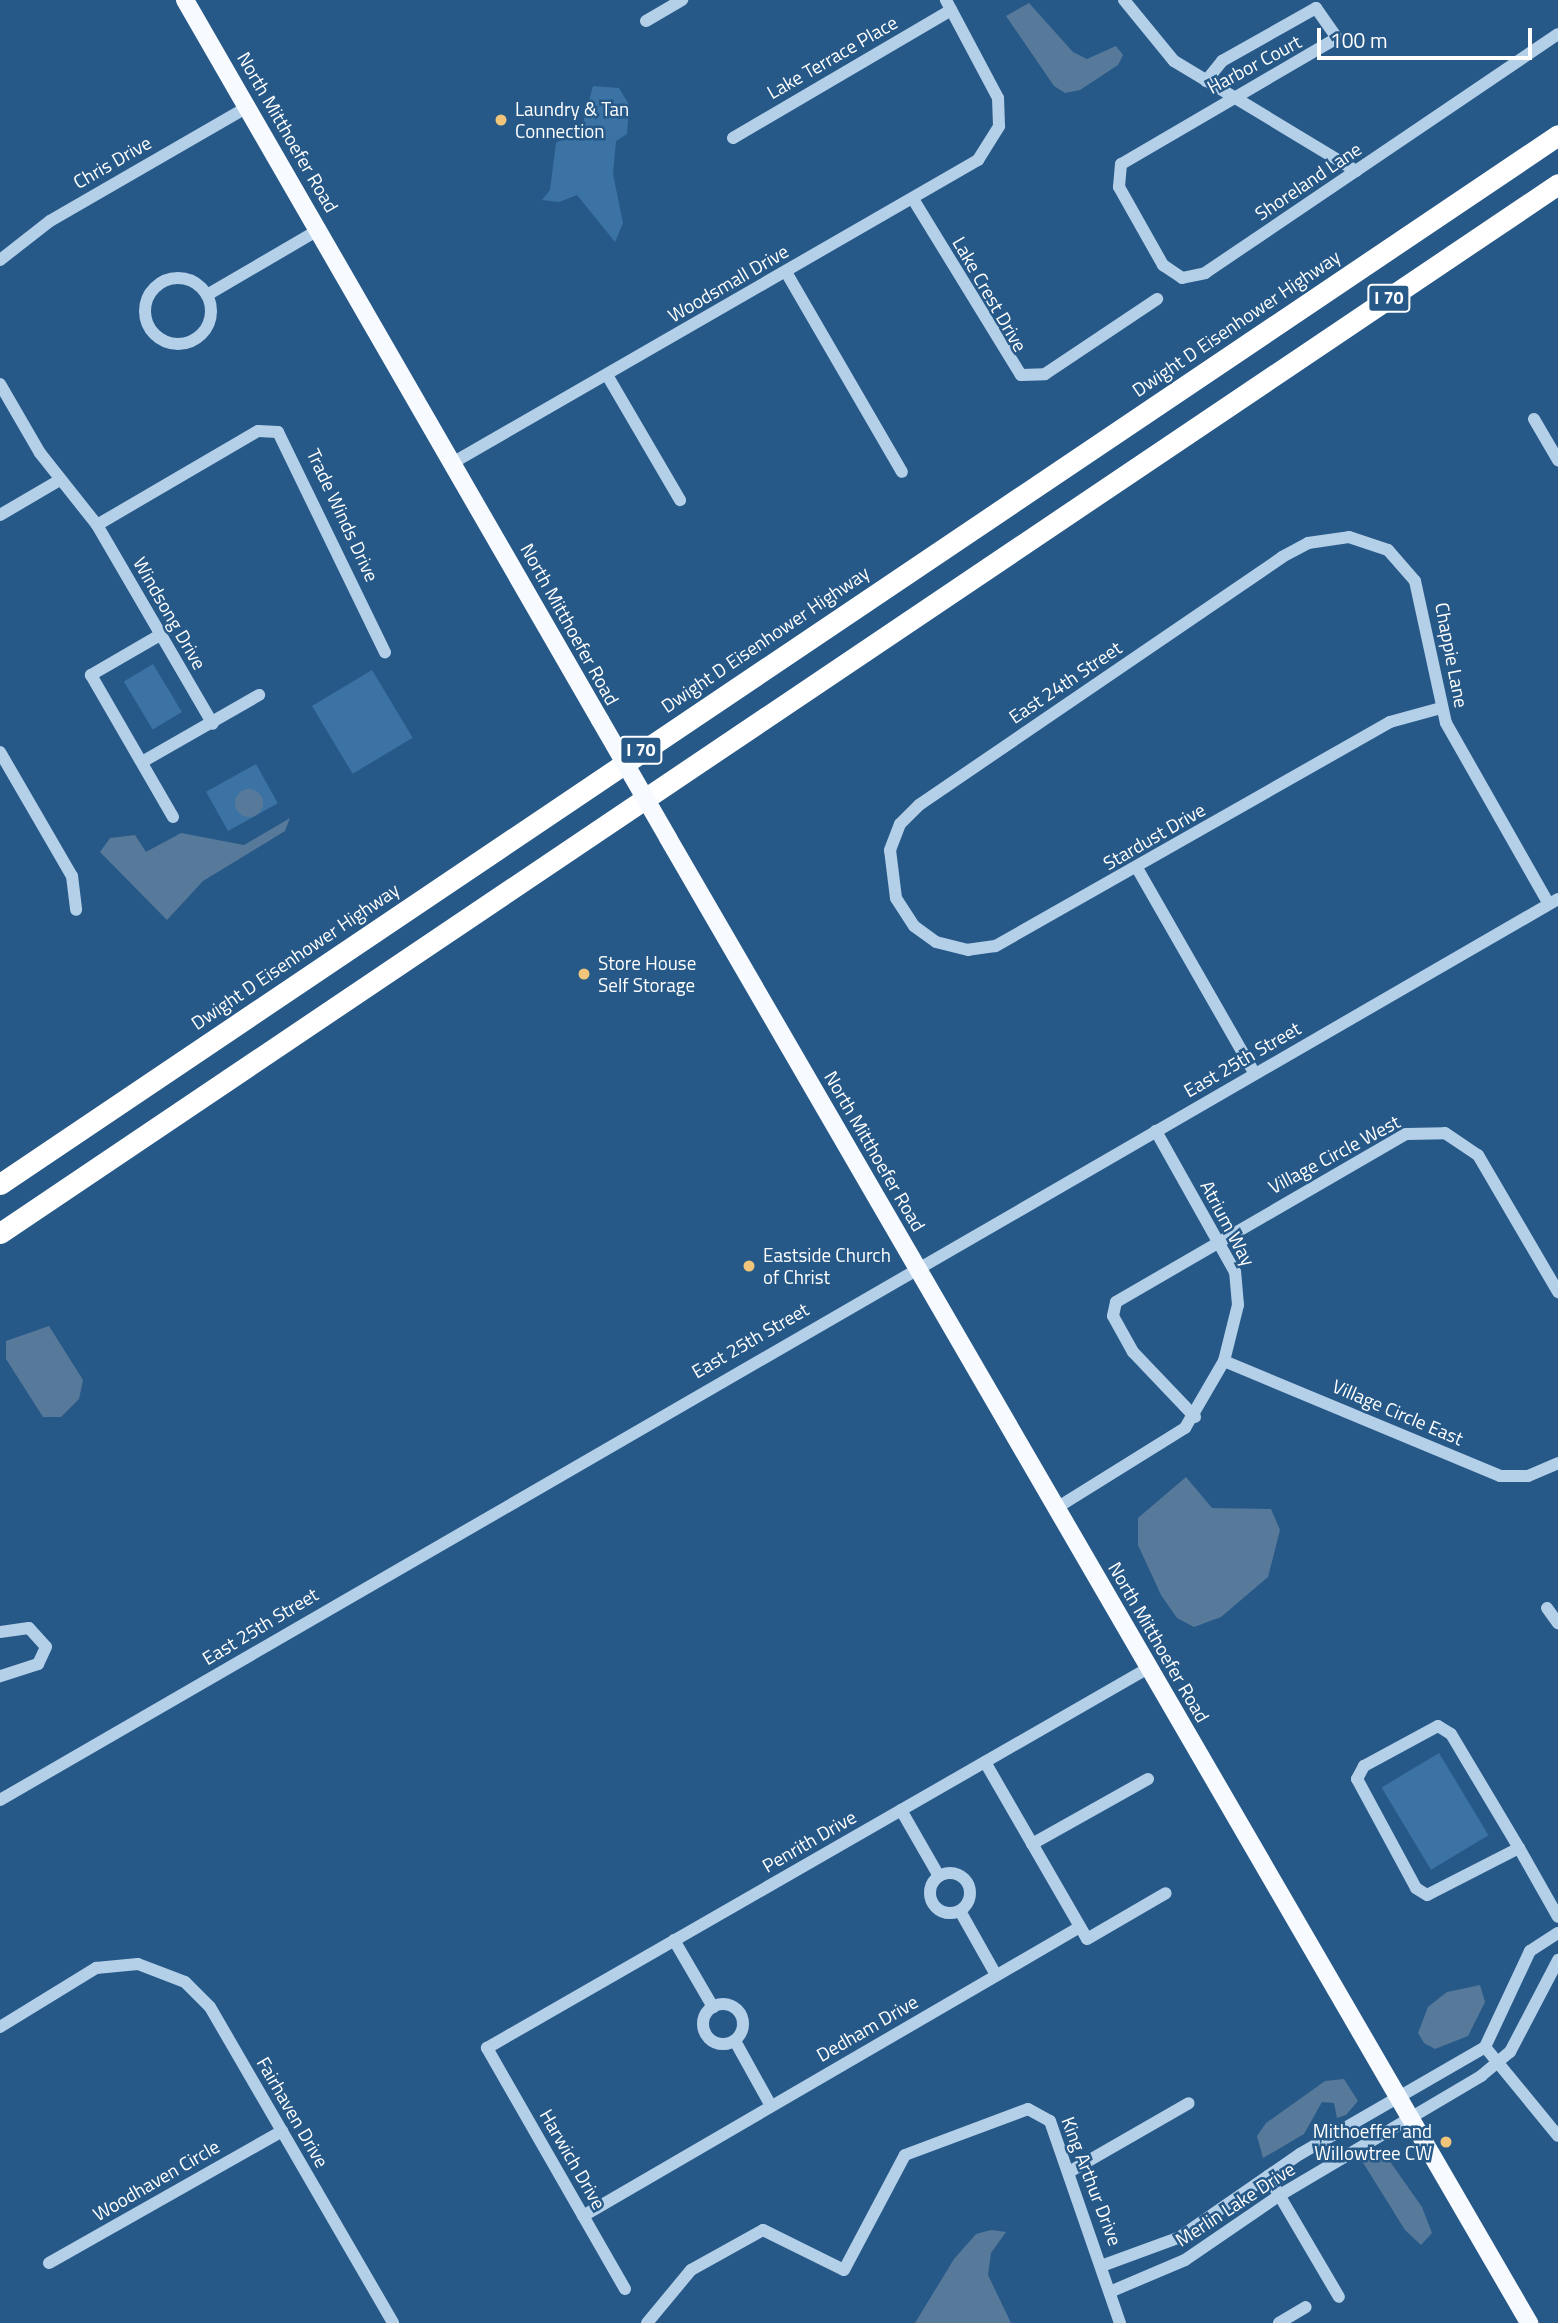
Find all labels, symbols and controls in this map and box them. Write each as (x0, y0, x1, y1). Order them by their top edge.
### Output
street label: Lake Terrace Place (763, 10, 901, 104)
scale bar (1320, 14, 1535, 58)
text: 100 m (1330, 24, 1387, 56)
street label: Harbor Court (1203, 30, 1305, 98)
street label: North Mitthoefer Road (233, 48, 343, 216)
place label: Laundry & Tan Connection (515, 98, 629, 142)
marker: Laundry & Tan Connection (493, 112, 509, 128)
street label: Chris Drive (69, 131, 155, 193)
street label: Shoreland Lane (1251, 137, 1365, 225)
street label: Lake Crest Drive (948, 233, 1032, 355)
street label: Woodsmall Drive (664, 239, 792, 327)
street label: Dwight D Eisenhower Highway (1128, 245, 1344, 401)
road number: I 70 (1366, 284, 1412, 312)
street label: Trade Winds Drive (302, 445, 384, 585)
street label: North Mitthoefer Road (516, 539, 624, 709)
street label: Windsong Drive (129, 553, 211, 673)
street label: Dwight D Eisenhower Highway (657, 561, 873, 717)
street label: Chappie Lane (1431, 601, 1473, 709)
street label: East 24th Street (1004, 636, 1126, 728)
road number: I 70 (618, 736, 664, 764)
street label: Stardust Drive (1099, 798, 1209, 874)
street label: Dwight D Eisenhower Highway (187, 878, 403, 1034)
place label: Store House Self Storage (598, 952, 696, 996)
marker: Store House Self Storage (576, 966, 592, 982)
street label: East 25th Street (1180, 1016, 1304, 1102)
street label: North Mitthoefer Road (820, 1067, 930, 1235)
street label: Village Circle West (1264, 1110, 1404, 1198)
street label: Atrium Way (1196, 1176, 1260, 1270)
place label: Eastside Church of Christ (763, 1244, 891, 1288)
marker: Eastside Church of Christ (741, 1258, 757, 1274)
street label: East 25th Street (688, 1297, 812, 1383)
street label: Village Circle East (1329, 1374, 1467, 1450)
street label: North Mitthoefer Road (1104, 1558, 1214, 1726)
street label: East 25th Street (198, 1582, 322, 1670)
street label: Penrith Drive (758, 1805, 860, 1877)
street label: Dedham Drive (812, 1990, 922, 2066)
street label: Fairhaven Drive (252, 2053, 334, 2171)
street label: Harwich Drive (535, 2105, 611, 2213)
street label: King Arthur Drive (1057, 2113, 1127, 2249)
place label: Mithoeffer and Willowtree CW (1313, 2120, 1432, 2164)
marker: Mithoeffer and Willowtree CW (1438, 2134, 1454, 2150)
street label: Woodhaven Circle (89, 2135, 223, 2225)
street label: Merlin Lake Drive (1171, 2157, 1299, 2251)

